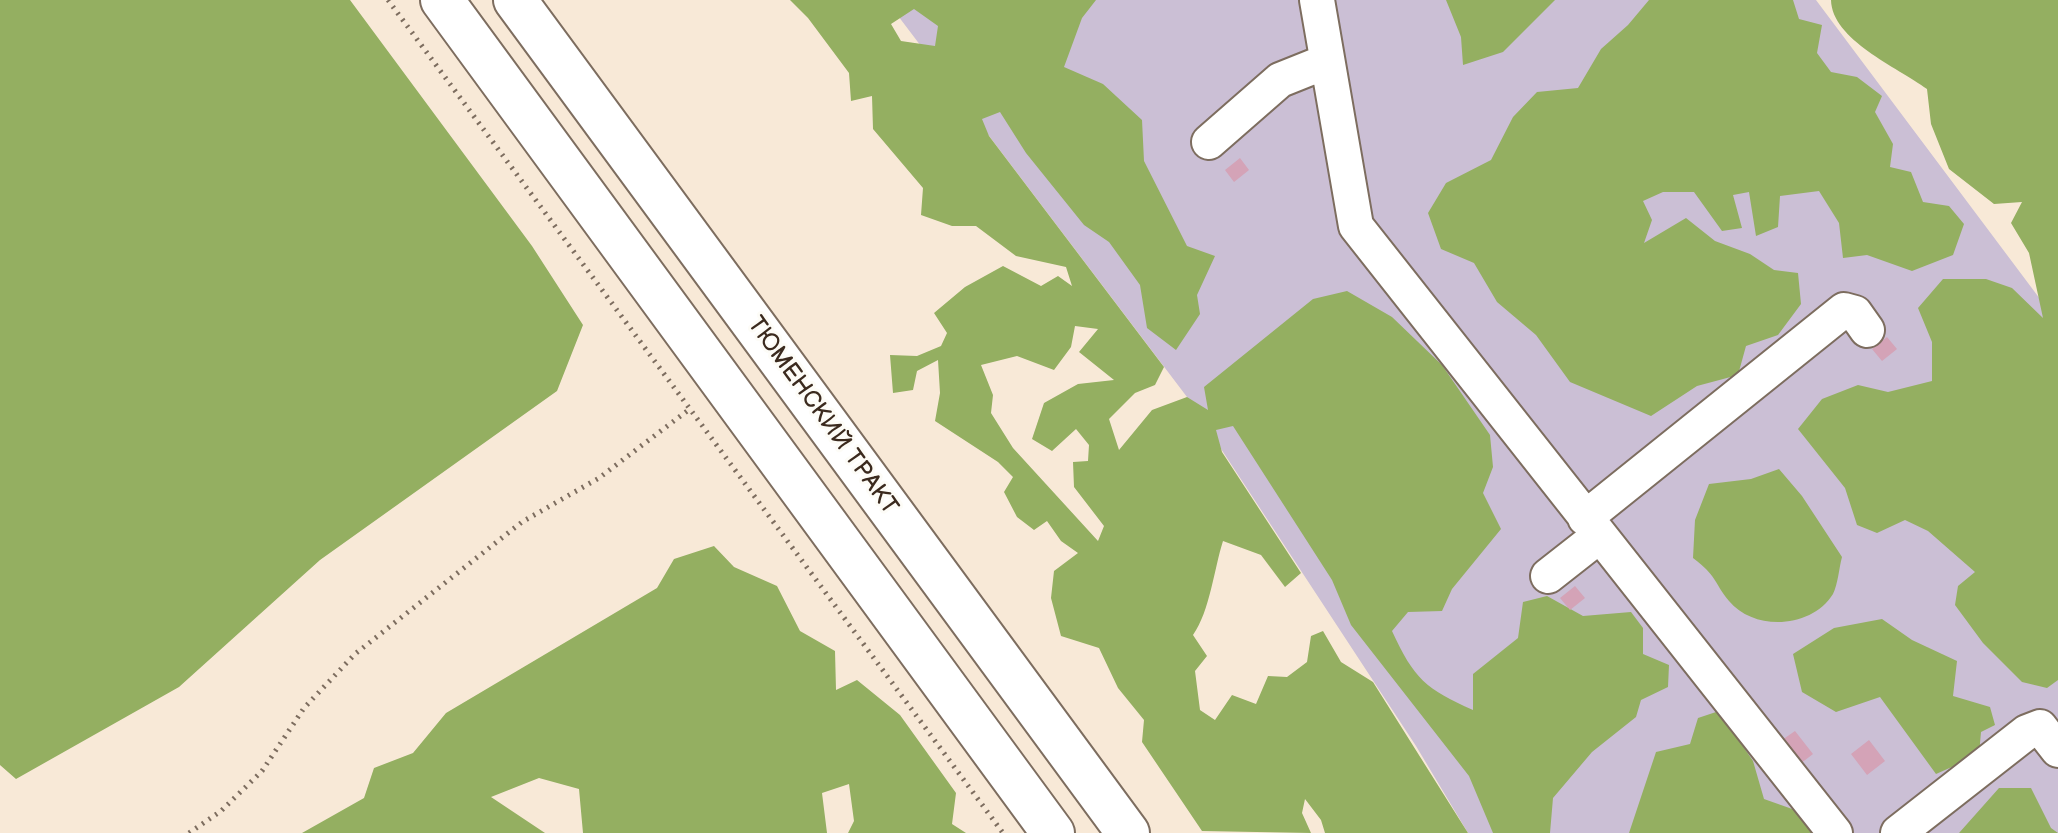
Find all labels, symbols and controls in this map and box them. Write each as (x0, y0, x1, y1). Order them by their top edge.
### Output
street label: ТЮМЕНСКИЙ ТРАКТ (740, 311, 904, 521)

